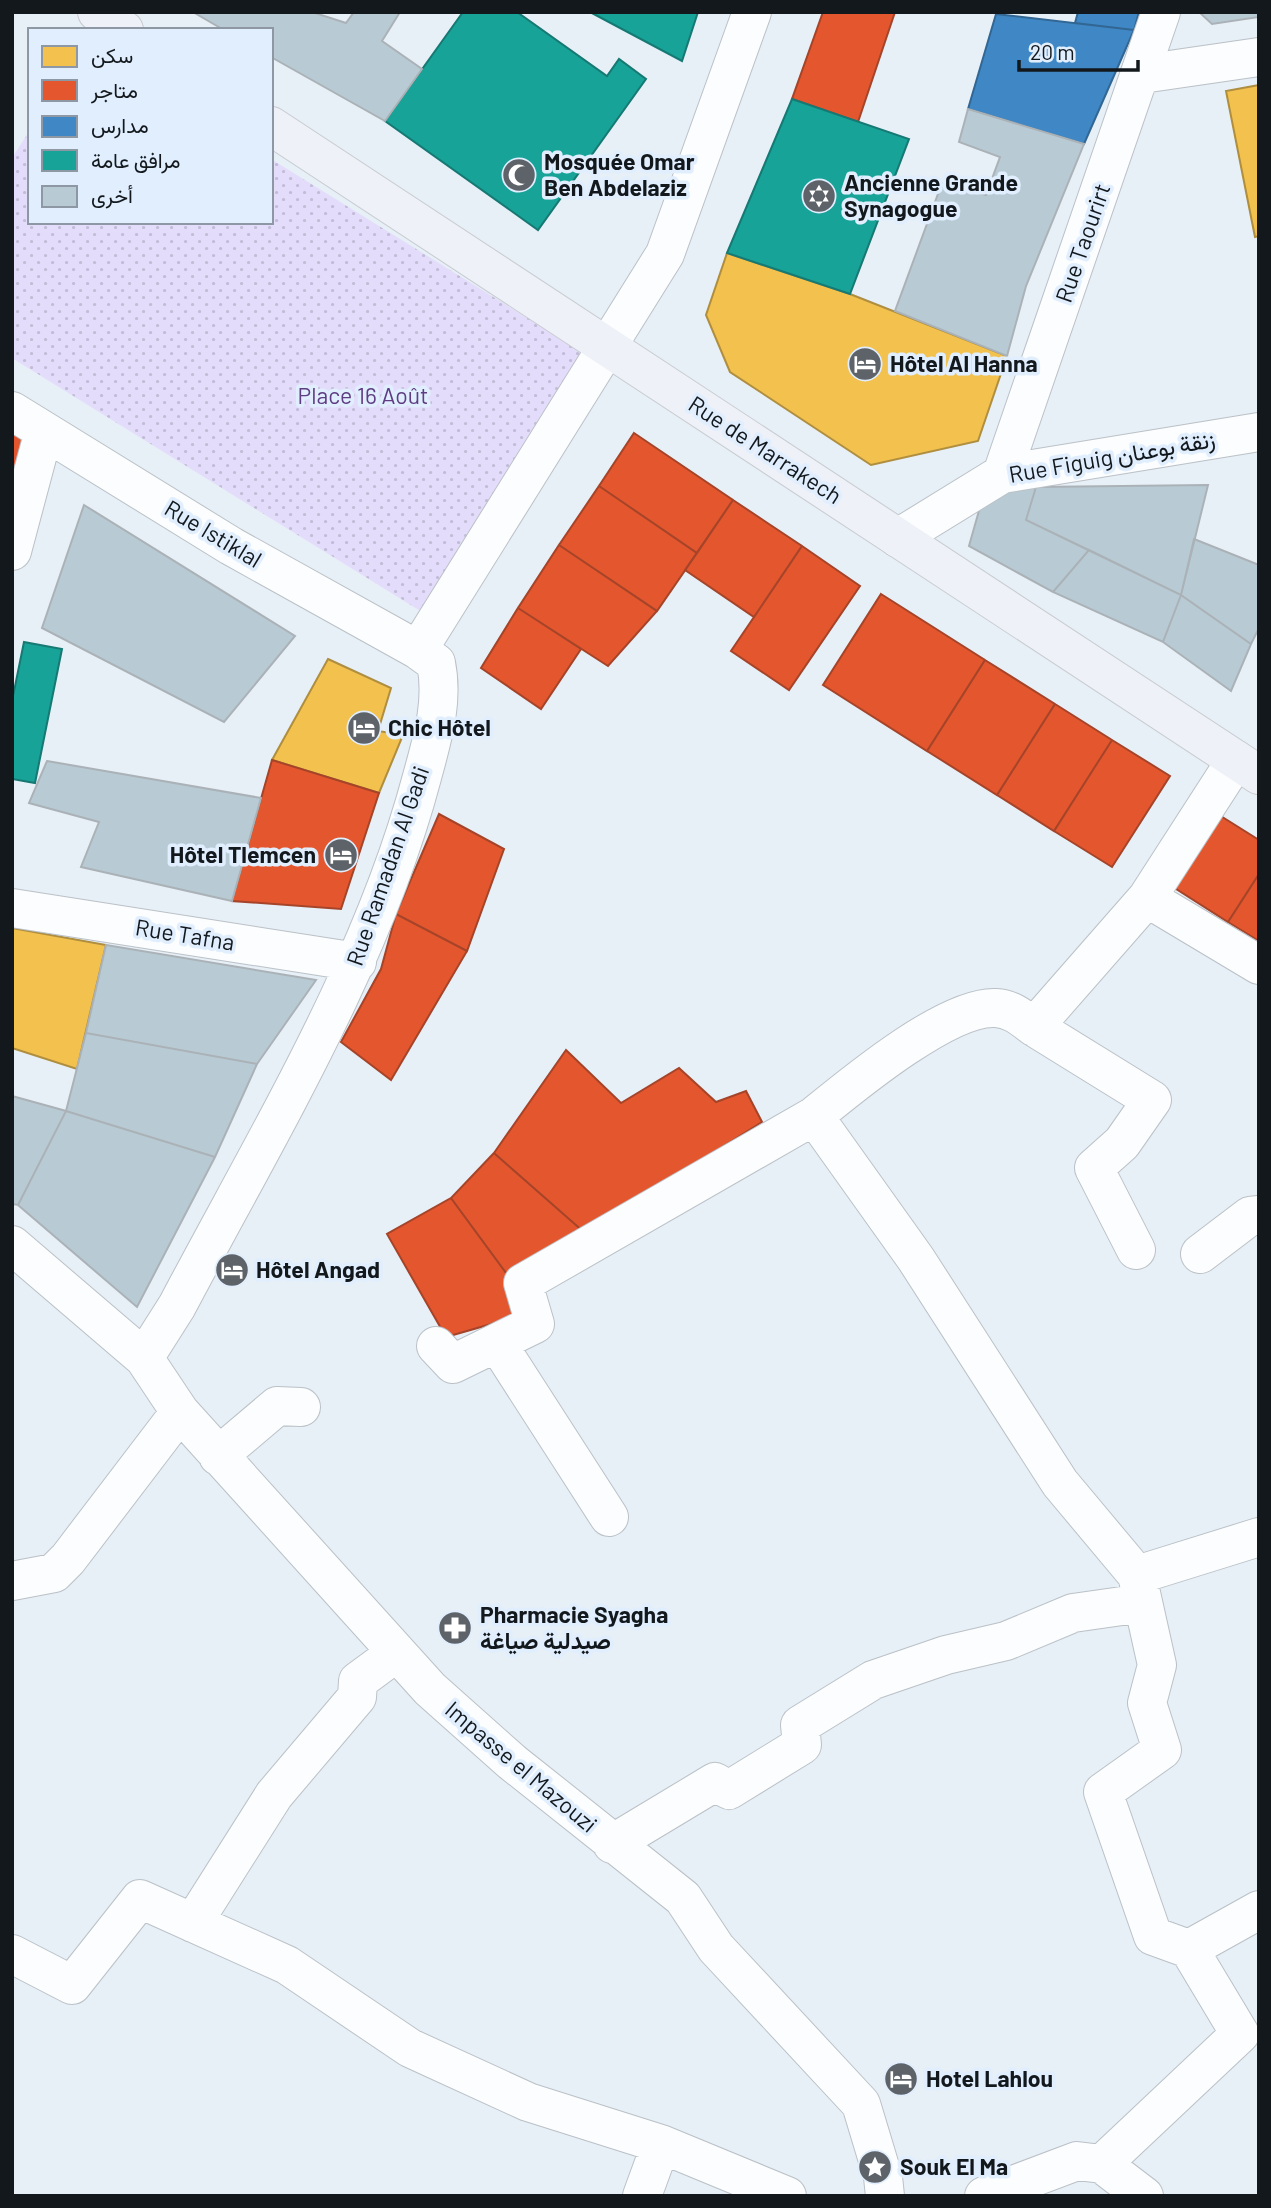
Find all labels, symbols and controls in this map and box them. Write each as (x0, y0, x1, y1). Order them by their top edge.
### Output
legend (28, 28, 273, 224)
scale bar (1019, 28, 1138, 72)
text: 20 m (1030, 39, 1075, 64)
text: سكن (91, 42, 133, 68)
text: متاجر (90, 77, 138, 104)
text: مدارس (91, 112, 149, 139)
text: مرافق عامة (91, 147, 181, 174)
place label: Mosquée Omar Ben Abdelaziz (544, 147, 695, 201)
mosque icon: Mosquée Omar Ben Abdelaziz (500, 156, 538, 194)
place label: Ancienne Grande Synagogue (844, 168, 1018, 222)
synagogue icon: Ancienne Grande Synagogue (800, 177, 838, 215)
street label: Rue Taourirt (1049, 180, 1115, 306)
text: أخرى (91, 182, 133, 209)
hotel icon: Hôtel Al Hanna (846, 345, 884, 383)
place label: Hôtel Al Hanna (890, 349, 1038, 377)
park label: Place 16 Août (298, 381, 428, 409)
street label: Rue de Marrakech (684, 389, 847, 509)
street label: Rue Figuig زنقة بوعنان (1007, 424, 1217, 490)
street label: Rue Istiklal (160, 493, 267, 573)
hotel icon: Chic Hôtel (345, 709, 383, 747)
place label: Chic Hôtel (388, 713, 491, 741)
street label: Rue Ramadan Al Gadi (340, 762, 434, 969)
hotel icon: Hôtel Tlemcen (322, 836, 360, 874)
place label: Hôtel Tlemcen (170, 840, 316, 868)
street label: Rue Tafna (134, 912, 237, 956)
hotel icon: Hôtel Angad (213, 1251, 251, 1289)
place label: Hôtel Angad (256, 1255, 380, 1283)
place label: Pharmacie Syagha صيدلية صياغة (480, 1600, 668, 1655)
pharmacy icon: Pharmacie Syagha صيدلية صياغة (436, 1609, 474, 1647)
street label: Impasse el Mazouzi (440, 1695, 603, 1838)
hotel icon: Hotel Lahlou (882, 2060, 920, 2098)
place label: Hotel Lahlou (926, 2064, 1053, 2092)
place icon: Souk El Ma (856, 2148, 894, 2186)
place label: Souk El Ma (900, 2152, 1008, 2180)

